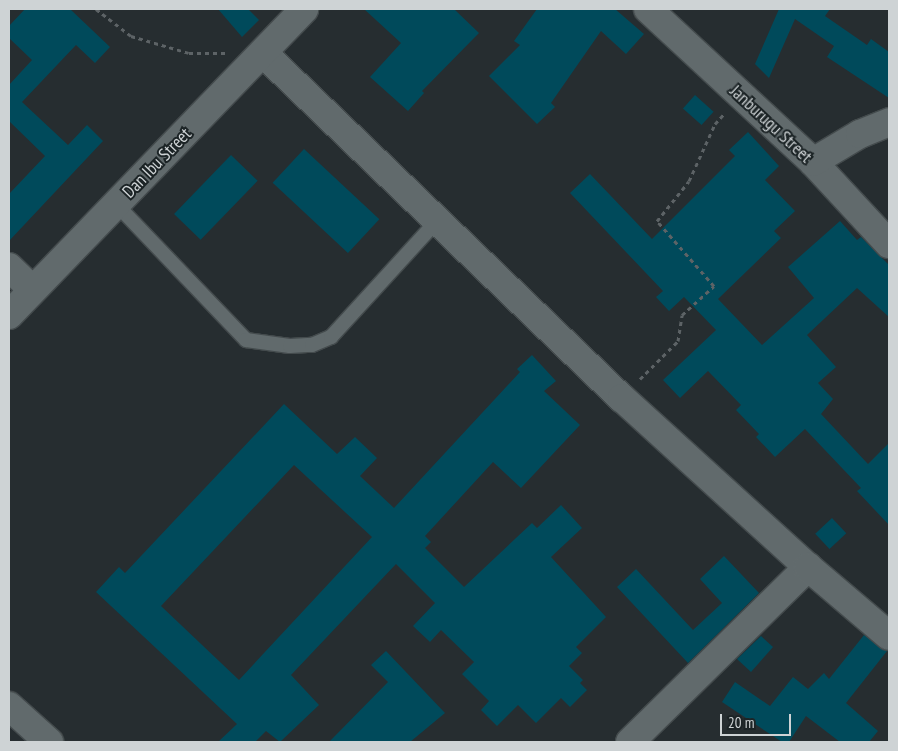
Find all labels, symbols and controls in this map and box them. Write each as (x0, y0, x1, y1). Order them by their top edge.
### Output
street label: Janburugu Street (725, 80, 817, 168)
street label: Dan Ibu Street (118, 123, 196, 203)
scale bar (723, 704, 794, 736)
text: 20 m (728, 713, 754, 732)

